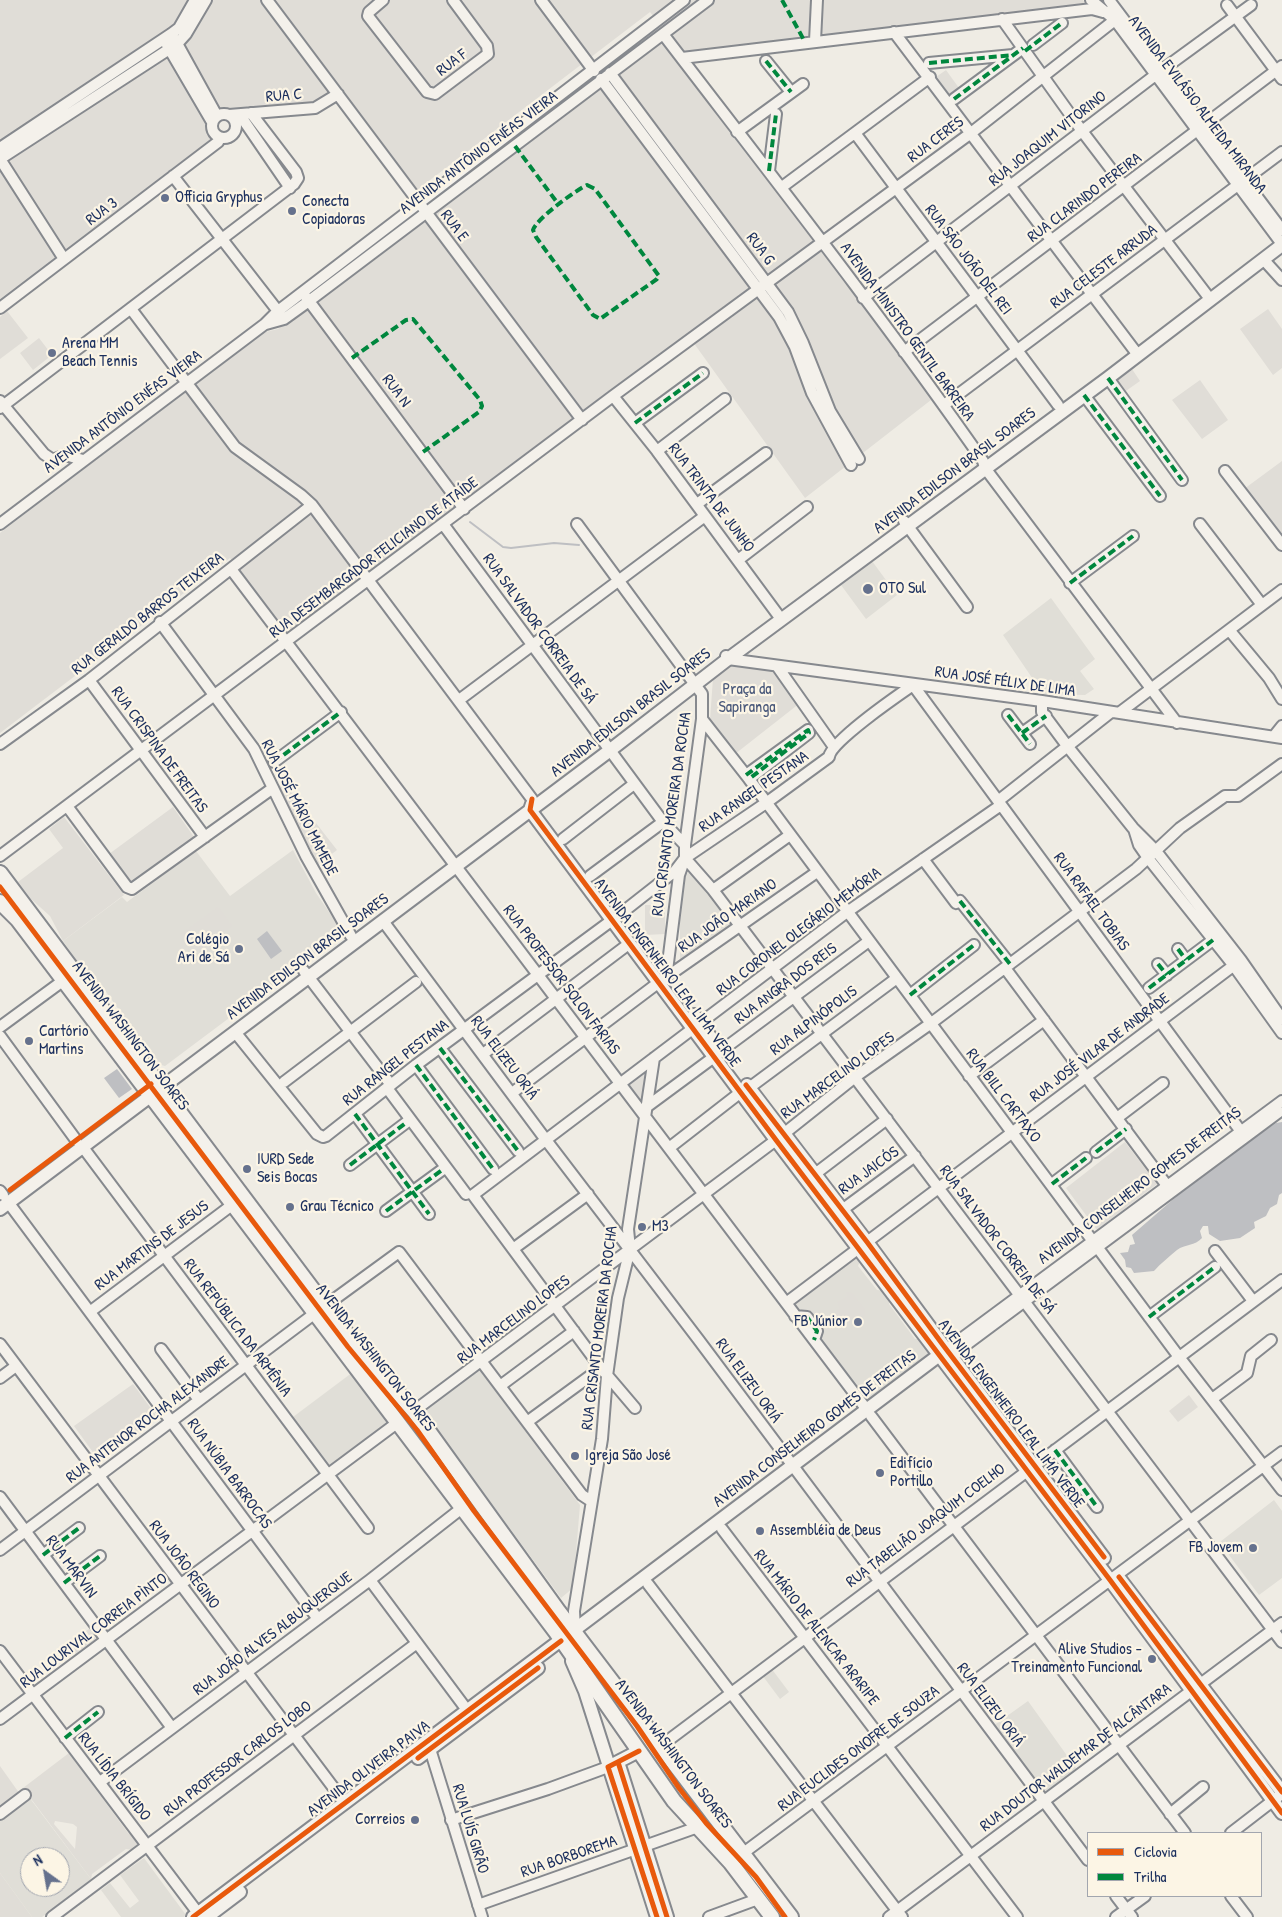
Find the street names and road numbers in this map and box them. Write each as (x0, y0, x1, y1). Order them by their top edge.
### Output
street label: AVENIDA EVILÁSIO ALMEIDA MIRANDA (1124, 12, 1270, 198)
street label: RUA F (433, 45, 471, 81)
street label: RUA C (265, 85, 303, 107)
street label: AVENIDA ANTÔNIO ENÉAS VIEIRA (396, 87, 562, 219)
street label: RUA JOAQUIM VITORINO (985, 87, 1111, 191)
street label: RUA CERES (904, 113, 968, 167)
street label: RUA CLARINDO PEREIRA (1024, 149, 1146, 247)
street label: RUA 3 (82, 194, 122, 230)
street label: RUA SÃO JOÃO DEL REI (920, 201, 1016, 319)
street label: RUA E (436, 206, 472, 246)
street label: RUA CELESTE ARRUDA (1047, 221, 1161, 313)
street label: RUA G (742, 229, 778, 269)
street label: AVENIDA MINISTRO GENTIL BARREIRA (836, 239, 978, 425)
street label: AVENIDA ANTÔNIO ENÉAS VIEIRA (40, 346, 206, 478)
street label: RUA N (377, 371, 415, 411)
street label: AVENIDA EDILSON BRASIL SOARES (870, 404, 1040, 538)
street label: RUA TRINTA DE JUNHO (664, 440, 758, 556)
street label: RUA DESEMBARGADOR FELICIANO DE ATAÍDE (266, 473, 482, 643)
street label: RUA GERALDO BARROS TEIXEIRA (68, 549, 228, 679)
street label: RUA SALVADOR CORREIA DE SÁ (478, 550, 600, 708)
street label: AVENIDA EDILSON BRASIL SOARES (547, 645, 715, 781)
street label: RUA JOSÉ FÉLIX DE LIMA (933, 663, 1077, 701)
street label: RUA CRISPINA DE FREITAS (107, 683, 211, 817)
street label: RUA CRISANTO MOREIRA DA ROCHA (648, 711, 696, 917)
street label: RUA JOSÉ MÁRIO MAMEDE (256, 737, 342, 879)
street label: RUA RANGEL PESTANA (696, 747, 812, 837)
street label: RUA RAFAEL TOBIAS (1049, 849, 1133, 955)
street label: RUA CORONEL OLEGÁRIO MEMÓRIA (713, 864, 885, 1000)
street label: AVENIDA ENGENHEIRO LEAL LIMA VERDE (590, 875, 744, 1071)
street label: RUA JOÃO MARIANO (675, 875, 781, 957)
street label: AVENIDA EDILSON BRASIL SOARES (223, 890, 393, 1024)
street label: RUA PROFESSOR SOLON FARIAS (498, 901, 624, 1059)
street label: RUA ANGRA DOS REIS (731, 939, 841, 1029)
street label: AVENIDA WASHINGTON SOARES (68, 958, 192, 1114)
street label: RUA ALPINÓPOLIS (767, 982, 861, 1060)
street label: RUA JOSÉ VILAR DE ANDRADE (1026, 989, 1174, 1107)
street label: RUA ELIZEU ORIÁ (466, 1012, 542, 1104)
street label: RUA RANGEL PESTANA (339, 1016, 453, 1110)
street label: RUA MARCELINO LOPES (777, 1028, 899, 1124)
street label: RUA BILL CARTAXO (961, 1045, 1045, 1147)
street label: AVENIDA CONSELHEIRO GOMES DE FREITAS (1035, 1103, 1245, 1269)
street label: RUA JAICÓS (835, 1143, 903, 1199)
street label: RUA SALVADOR CORREIA DE SÁ (935, 1162, 1059, 1318)
street label: RUA MARTINS DE JESUS (91, 1197, 213, 1295)
street label: RUA CRISANTO MOREIRA DA ROCHA (578, 1225, 622, 1431)
street label: RUA REPÚBLICA DA ARMÊNIA (179, 1255, 295, 1401)
street label: RUA MARCELINO LOPES (454, 1271, 574, 1369)
street label: AVENIDA WASHINGTON SOARES (311, 1280, 439, 1436)
street label: AVENIDA ENGENHEIRO LEAL LIMA VERDE (934, 1316, 1088, 1512)
street label: RUA ELIZEU ORIÁ (711, 1335, 785, 1427)
street label: AVENIDA CONSELHEIRO GOMES DE FREITAS (710, 1346, 920, 1512)
street label: RUA ANTENOR ROCHA ALEXANDRE (63, 1352, 233, 1488)
street label: RUA NÚBIA BARROCAS (183, 1415, 275, 1533)
street label: RUA TABELIÃO JOAQUIM COELHO (843, 1460, 1009, 1592)
street label: RUA JOÃO REGINO (144, 1517, 224, 1613)
street label: RUA MARVIN (41, 1532, 101, 1602)
street label: RUA MÁRIO DE ALENCAR ARARIPE (749, 1546, 883, 1710)
street label: RUA JOÃO ALVES ALBUQUERQUE (190, 1568, 356, 1700)
street label: RUA LOURIVAL CORREIA PÌNTO (17, 1569, 171, 1693)
street label: RUA ELIZEU ORIÁ (952, 1659, 1028, 1751)
street label: AVENIDA WASHINGTON SOARES (611, 1676, 735, 1832)
street label: RUA DOUTOR WALDEMAR DE ALCÂNTARA (977, 1680, 1175, 1836)
street label: RUA EUCLIDES ONOFRE DE SOUZA (774, 1682, 944, 1816)
street label: RUA PROFESSOR CARLOS LOBO (160, 1697, 316, 1821)
street label: AVENIDA OLIVEIRA PAIVA (304, 1717, 434, 1821)
street label: RUA LÍDIA BRÍGIDO (73, 1729, 155, 1825)
street label: RUA LUÍS GIRÃO (447, 1782, 493, 1876)
street label: RUA BORBOREMA (518, 1832, 620, 1882)

